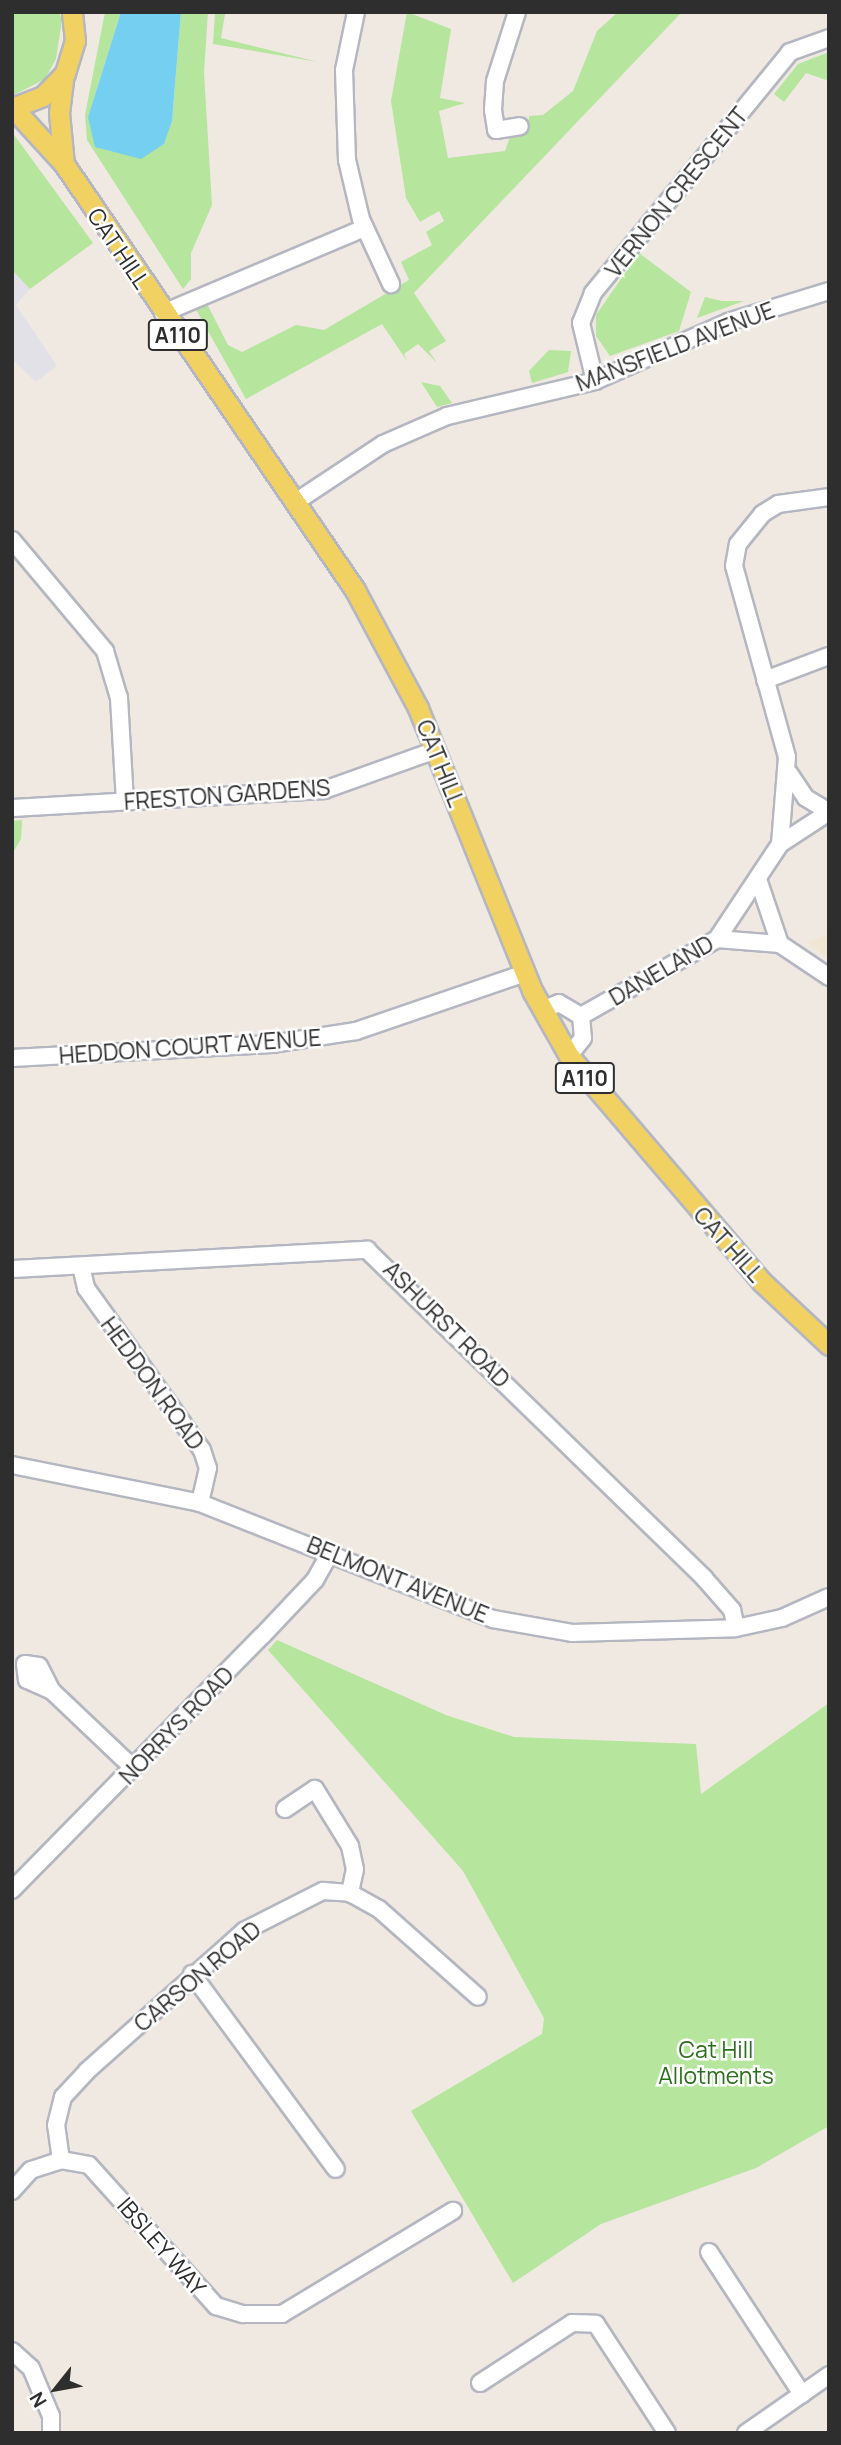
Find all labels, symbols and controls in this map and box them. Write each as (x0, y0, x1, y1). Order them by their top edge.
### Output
street label: VERNON CRESCENT (599, 101, 753, 283)
street label: CAT HILL (82, 202, 156, 294)
street label: MANSFIELD AVENUE (572, 295, 778, 397)
road number: A110 (146, 318, 210, 352)
street label: CAT HILL (411, 715, 471, 811)
street label: FRESTON GARDENS (123, 773, 331, 815)
street label: DANELAND (604, 929, 718, 1011)
street label: HEDDON COURT AVENUE (57, 1023, 323, 1069)
road number: A110 (554, 1060, 616, 1096)
street label: CAT HILL (688, 1201, 770, 1287)
street label: ASHURST ROAD (378, 1255, 516, 1393)
street label: HEDDON ROAD (96, 1311, 210, 1455)
street label: BELMONT AVENUE (303, 1530, 493, 1628)
street label: NORRYS ROAD (113, 1660, 239, 1790)
street label: CARSON ROAD (128, 1915, 266, 2037)
park label: Cat Hill Allotments (658, 2035, 774, 2089)
street label: IBSLEY WAY (112, 2191, 212, 2301)
north arrow (21, 2354, 91, 2424)
text: N (23, 2387, 53, 2412)

